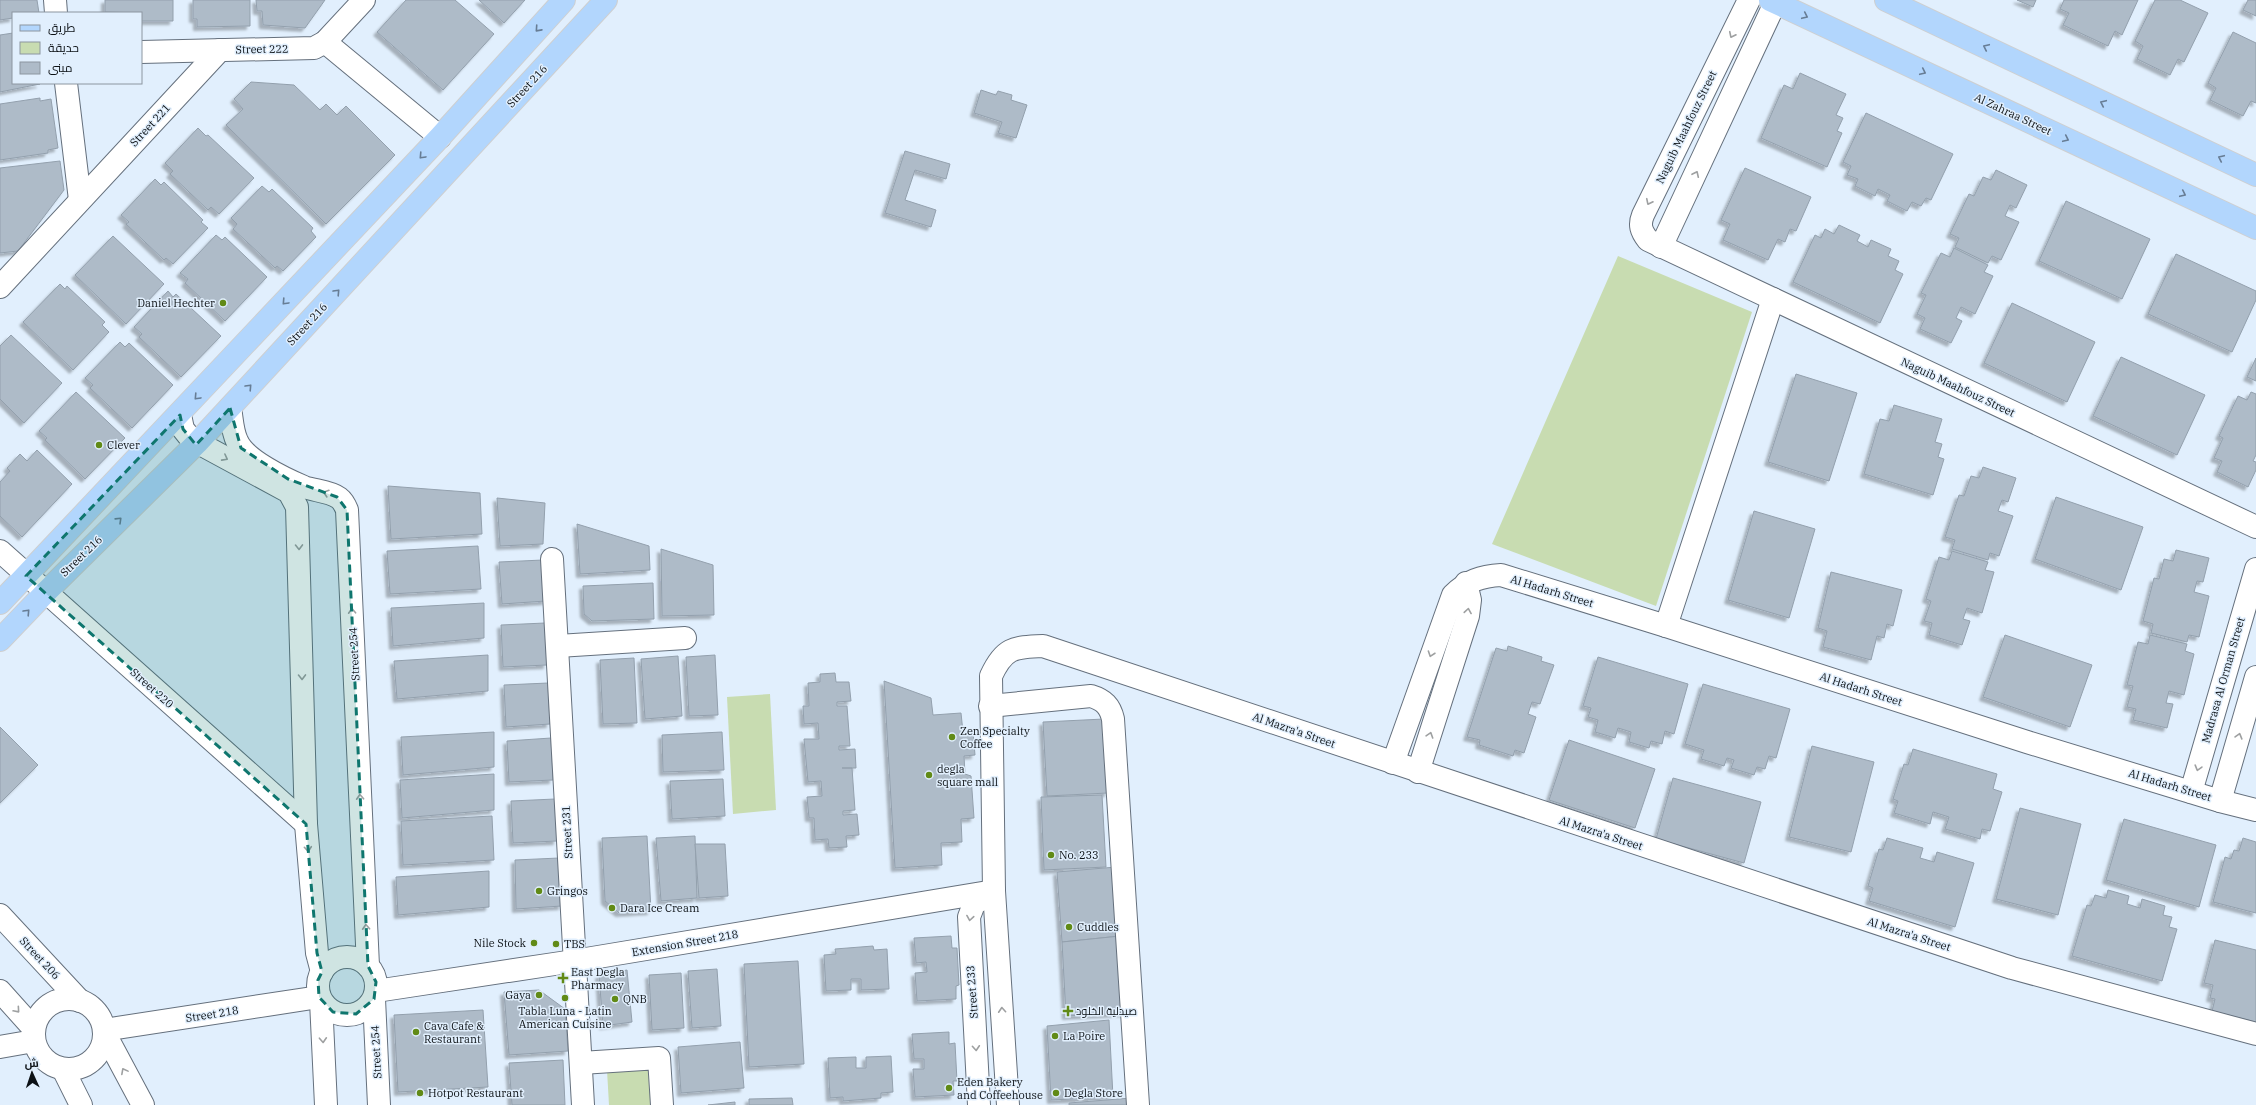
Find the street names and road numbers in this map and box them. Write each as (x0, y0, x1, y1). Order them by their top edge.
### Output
street label: Street 222 (235, 42, 289, 56)
street label: Street 216 (504, 62, 550, 110)
street label: Naguib Maahfouz Street (1653, 68, 1720, 186)
street label: Al Zahraa Street (1972, 90, 2054, 138)
street label: Street 221 (127, 101, 173, 149)
street label: Street 216 (284, 300, 330, 348)
street label: Naguib Maahfouz Street (1899, 354, 2017, 420)
street label: Street 216 (57, 532, 105, 580)
street label: Al Hadarh Street (1509, 572, 1595, 610)
street label: Madrasa Al Orman Street (2198, 615, 2248, 744)
street label: Street 254 (346, 627, 362, 681)
street label: Street 220 (128, 665, 177, 711)
street label: Al Hadarh Street (1818, 669, 1904, 709)
street label: Al Mazra'a Street (1251, 709, 1337, 751)
street label: Al Hadarh Street (2127, 766, 2213, 804)
street label: Street 231 (559, 805, 575, 859)
street label: Al Mazra'a Street (1558, 813, 1645, 853)
street label: Al Mazra'a Street (1866, 914, 1953, 954)
street label: Extension Street 218 (631, 927, 739, 959)
street label: Street 206 (17, 934, 63, 982)
street label: Street 233 (963, 965, 981, 1019)
street label: Street 218 (185, 1003, 239, 1025)
street label: Street 254 (368, 1025, 384, 1079)

